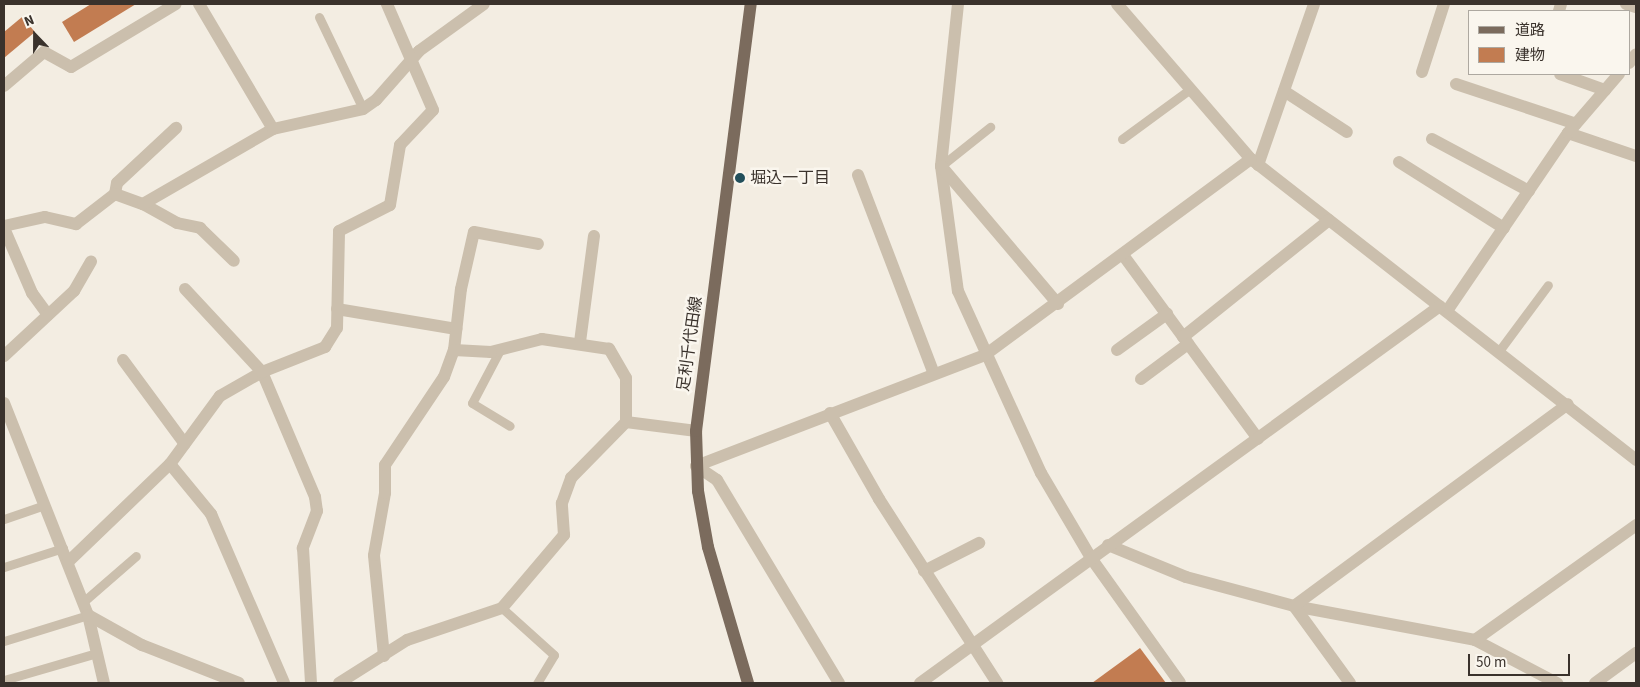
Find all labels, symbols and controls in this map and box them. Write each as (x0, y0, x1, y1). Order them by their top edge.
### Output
north arrow (10, 10, 60, 60)
text: N (21, 10, 37, 32)
legend (1468, 10, 1630, 75)
text: 道路 (1515, 20, 1545, 41)
text: 建物 (1515, 45, 1545, 66)
place label: 堀込一丁目 (750, 168, 830, 188)
marker: 堀込一丁目 (734, 172, 746, 184)
street label: 足利千代田線 (674, 295, 706, 393)
scale bar (1470, 644, 1572, 676)
text: 50 m (1476, 652, 1506, 673)

